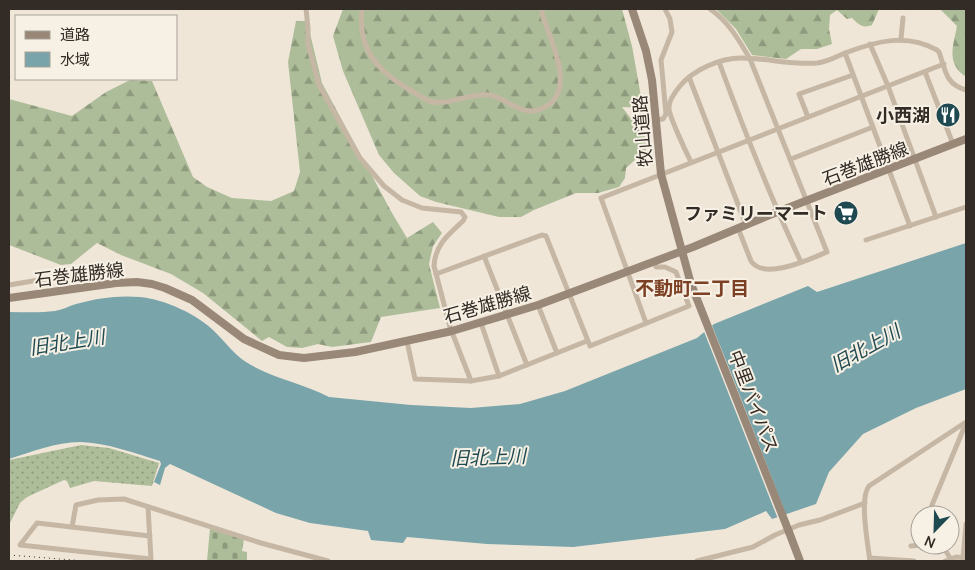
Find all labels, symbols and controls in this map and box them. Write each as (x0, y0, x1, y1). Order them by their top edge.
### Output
legend (15, 15, 178, 80)
text: 道路 (60, 24, 90, 45)
text: 水域 (60, 49, 90, 70)
street label: 牧山道路 (627, 94, 657, 168)
restaurant icon: 小西湖 (935, 102, 961, 128)
place label: 小西湖 (876, 103, 930, 127)
street label: 石巻雄勝線 (819, 136, 911, 190)
supermarket icon: ファミリーマート (833, 200, 859, 226)
place label: ファミリーマート (684, 201, 828, 225)
street label: 石巻雄勝線 (33, 257, 125, 291)
district label: 不動町二丁目 (635, 275, 749, 301)
street label: 石巻雄勝線 (440, 280, 534, 328)
water label: 旧北上川 (825, 317, 906, 378)
water label: 旧北上川 (27, 323, 109, 361)
street label: 中里バイパス (724, 346, 784, 456)
water label: 旧北上川 (450, 443, 528, 471)
north arrow (910, 505, 960, 555)
text: N (921, 532, 938, 553)

